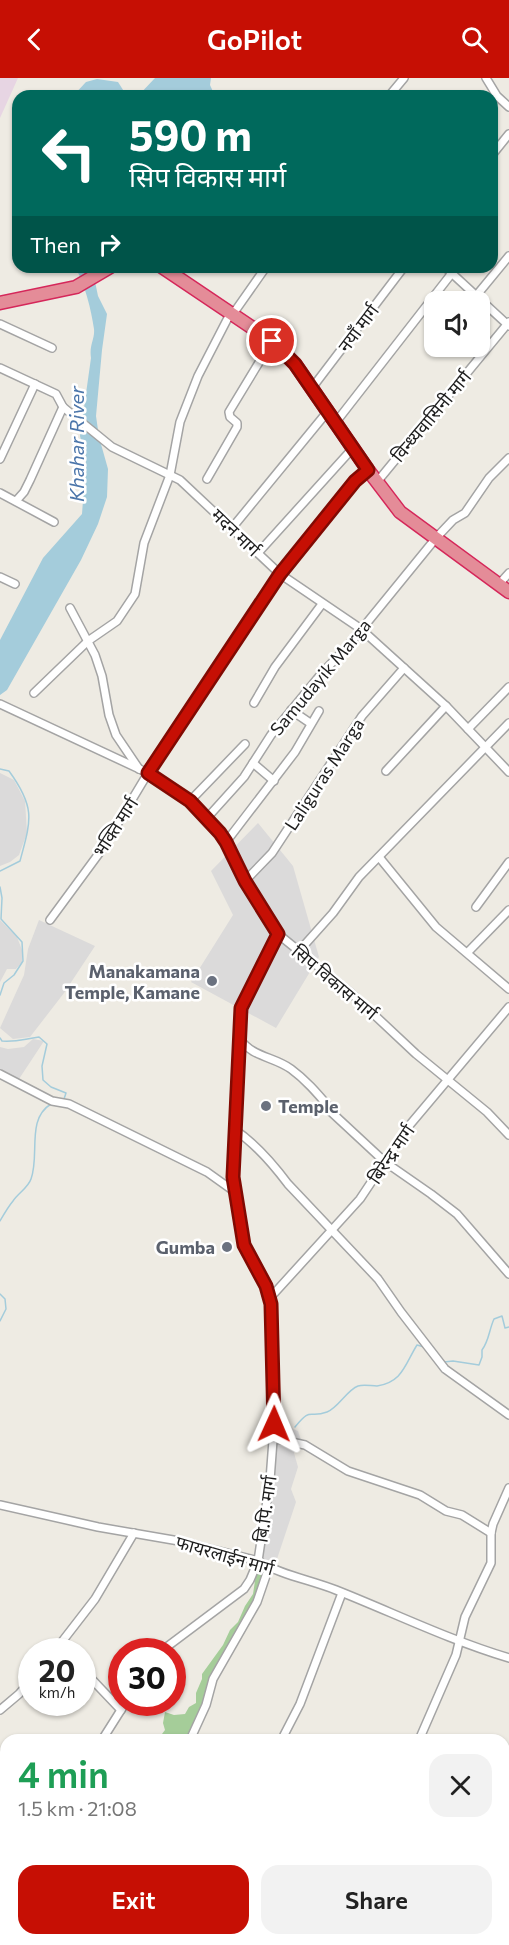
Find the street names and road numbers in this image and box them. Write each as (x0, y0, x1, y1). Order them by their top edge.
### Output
street label: नयाँ मार्ग (333, 299, 384, 356)
street label: विन्ध्यवासिनी मार्ग (387, 365, 476, 466)
street label: मदन मार्ग (207, 503, 266, 561)
street label: Samudayik Marga (265, 614, 375, 740)
street label: Laliguras Marga (280, 714, 368, 834)
street label: भक्ति मार्ग (88, 792, 143, 861)
street label: सिप विकास मार्ग (288, 940, 383, 1025)
street label: बिरेन्द्र मार्ग (363, 1119, 419, 1188)
street label: बि.पि. मार्ग (249, 1473, 281, 1544)
street label: फायरलाईन मार्ग (173, 1530, 278, 1580)

